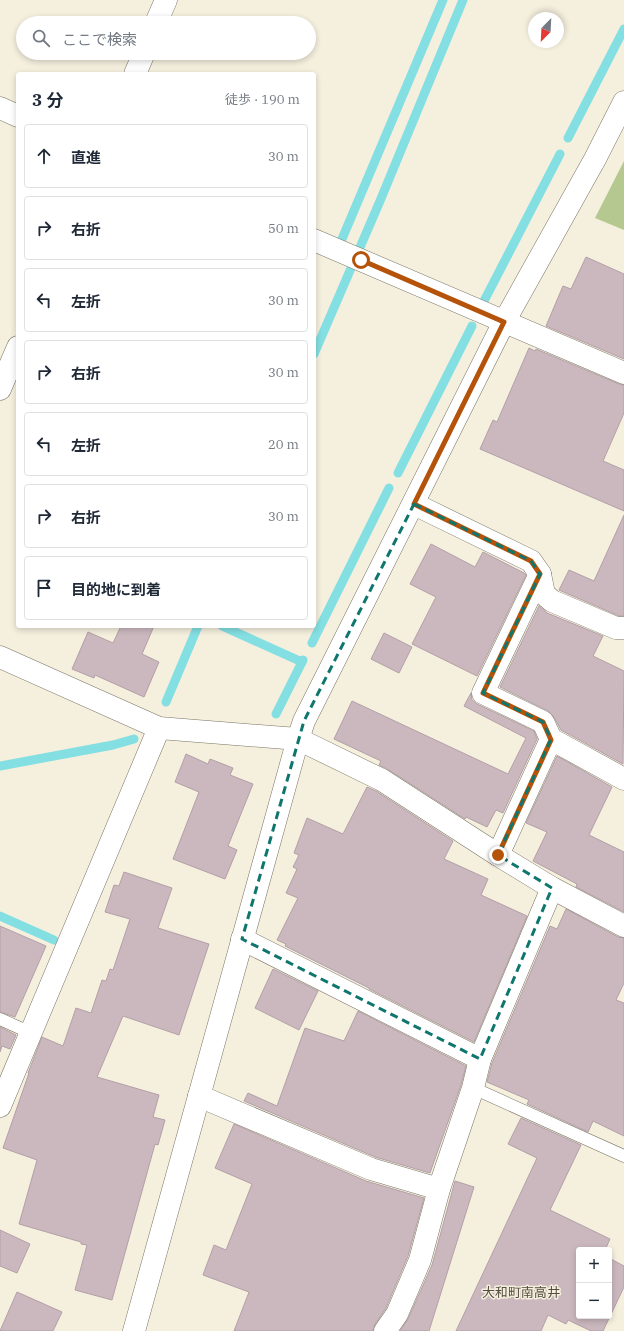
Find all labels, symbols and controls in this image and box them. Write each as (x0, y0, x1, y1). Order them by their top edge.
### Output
north arrow (528, 12, 564, 48)
search box (16, 16, 316, 60)
icon: search (30, 27, 52, 49)
text: ここで検索 (62, 30, 137, 49)
text: 3 分 (32, 89, 63, 111)
text: 徒歩 · 190 m (225, 91, 300, 108)
icon: ahead (33, 145, 55, 167)
text: 直進 (71, 148, 101, 167)
text: 30 m (268, 148, 299, 165)
icon: right (33, 217, 55, 239)
text: 右折 (71, 220, 101, 239)
text: 50 m (268, 220, 299, 237)
route start (352, 251, 370, 269)
icon: left (33, 289, 55, 311)
text: 左折 (71, 292, 101, 311)
text: 30 m (268, 292, 299, 309)
icon: right (33, 361, 55, 383)
text: 右折 (71, 364, 101, 383)
text: 30 m (268, 364, 299, 381)
icon: left (33, 433, 55, 455)
text: 左折 (71, 436, 101, 455)
text: 20 m (268, 436, 299, 453)
icon: right (33, 505, 55, 527)
text: 右折 (71, 508, 101, 527)
text: 30 m (268, 508, 299, 525)
icon: arrive (33, 577, 55, 599)
text: 目的地に到着 (71, 580, 161, 599)
route end (489, 846, 507, 864)
map controls (576, 1247, 612, 1319)
button: + (576, 1247, 612, 1283)
button: − (576, 1283, 612, 1319)
district label: 大和町南高井 (482, 1284, 560, 1301)

